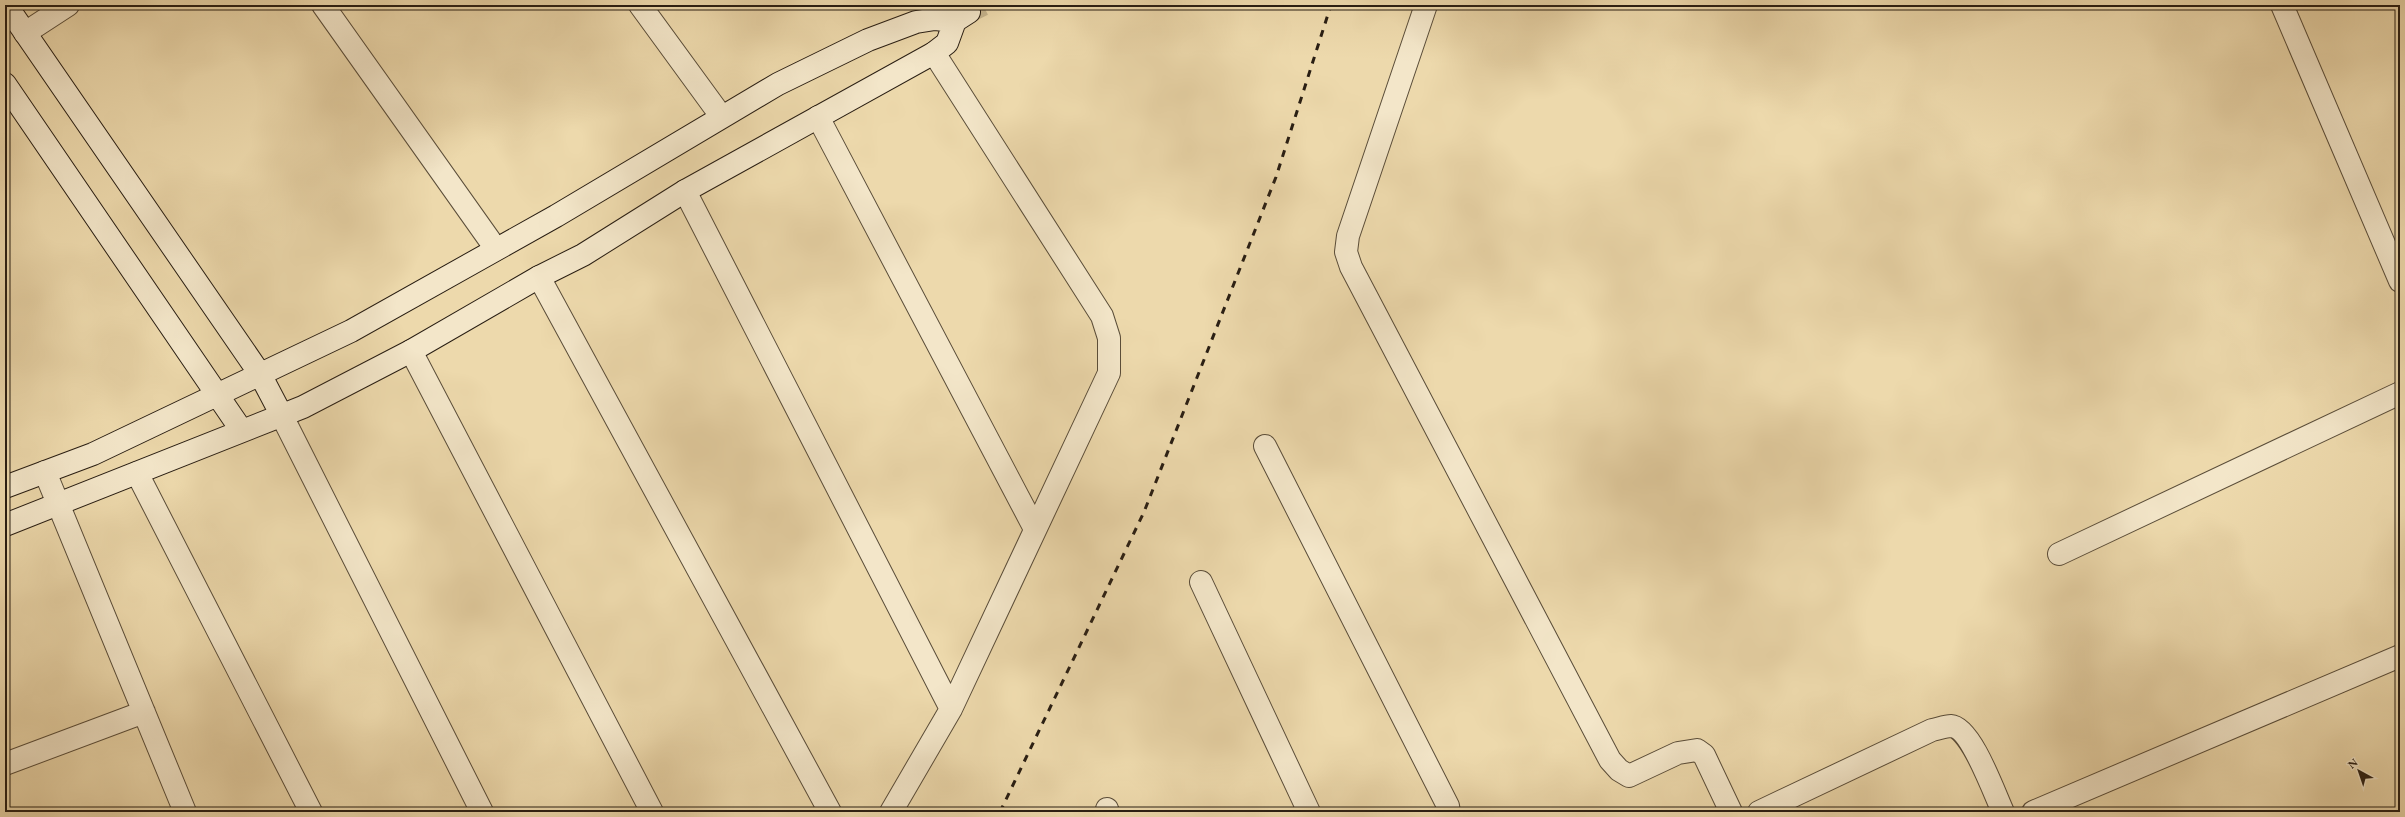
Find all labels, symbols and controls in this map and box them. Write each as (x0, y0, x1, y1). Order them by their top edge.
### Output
north arrow (2339, 751, 2379, 791)
text: N (2345, 755, 2361, 772)

